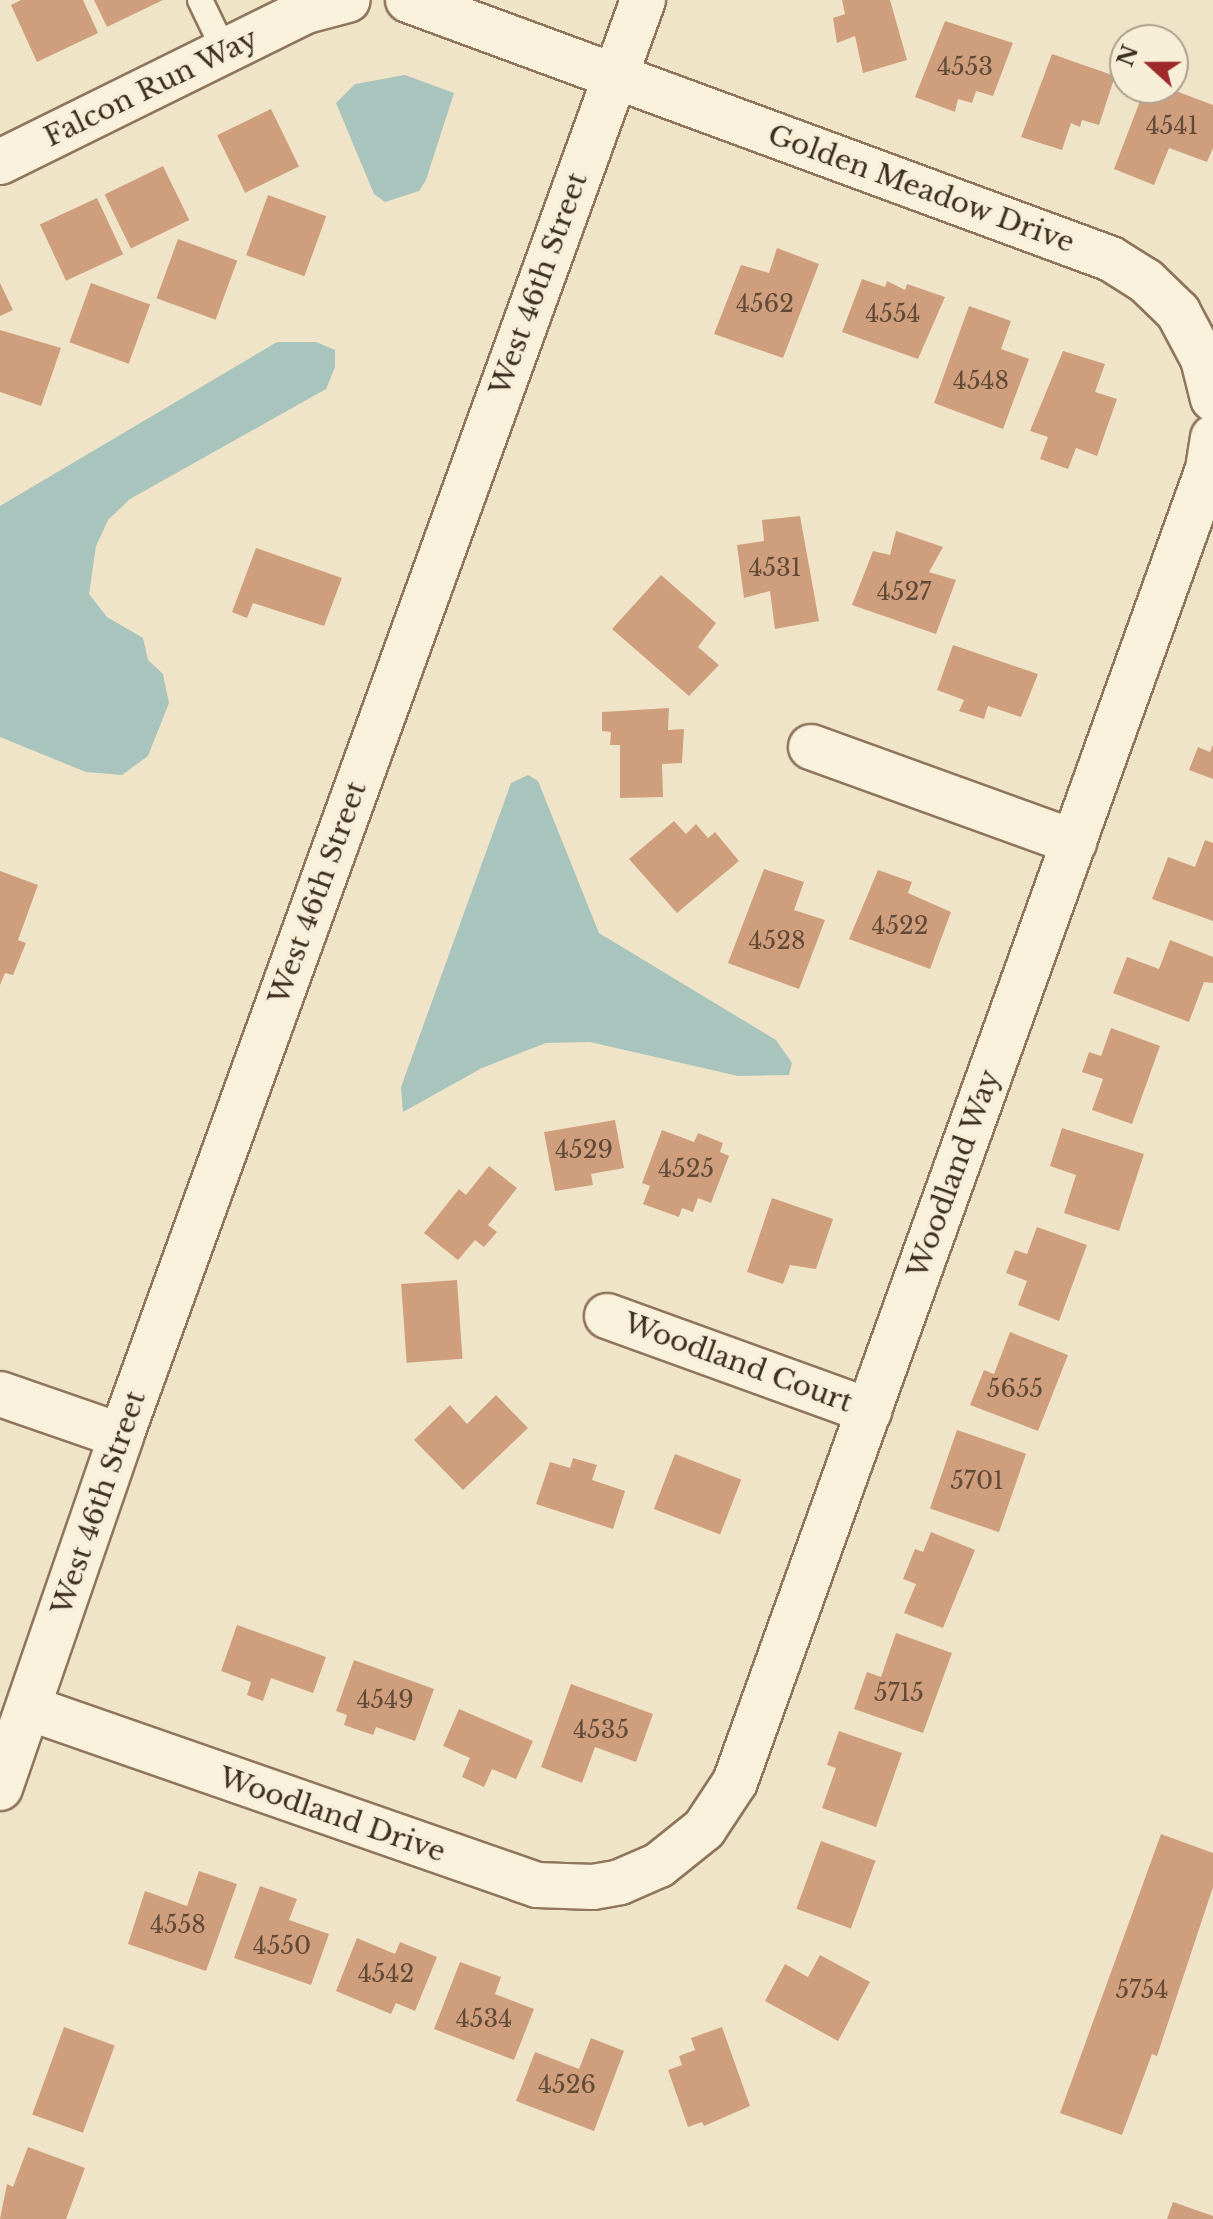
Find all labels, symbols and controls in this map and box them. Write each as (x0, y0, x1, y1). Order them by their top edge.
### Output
street label: Falcon Run Way (38, 22, 264, 154)
north arrow (1109, 24, 1189, 104)
text: N (1112, 41, 1144, 70)
house number: 4553 (937, 53, 993, 81)
house number: 4541 (1146, 112, 1198, 140)
street label: Golden Meadow Drive (763, 118, 1079, 260)
street label: West 46th Street (483, 168, 595, 400)
house number: 4562 (736, 290, 794, 318)
house number: 4554 (865, 300, 921, 328)
house number: 4548 (953, 367, 1009, 395)
house number: 4531 (748, 554, 802, 582)
house number: 4527 (877, 578, 931, 606)
street label: West 46th Street (262, 777, 374, 1009)
house number: 4522 (871, 912, 929, 940)
house number: 4528 (749, 927, 805, 955)
street label: Woodland Way (901, 1065, 1007, 1283)
house number: 4529 (555, 1136, 613, 1164)
house number: 4525 (658, 1155, 714, 1183)
street label: Woodland Court (619, 1306, 857, 1420)
house number: 5655 (987, 1375, 1043, 1403)
street label: West 46th Street (45, 1387, 153, 1619)
house number: 5701 (950, 1467, 1004, 1495)
house number: 5715 (874, 1679, 924, 1707)
house number: 4549 (356, 1686, 414, 1714)
house number: 4535 (573, 1716, 629, 1744)
street label: Woodland Drive (214, 1761, 450, 1869)
house number: 4558 (150, 1911, 206, 1939)
house number: 4550 (253, 1932, 311, 1960)
house number: 4542 (358, 1960, 414, 1988)
house number: 5754 (1115, 1976, 1169, 2004)
house number: 4534 (456, 2005, 512, 2033)
house number: 4526 (538, 2071, 596, 2099)

